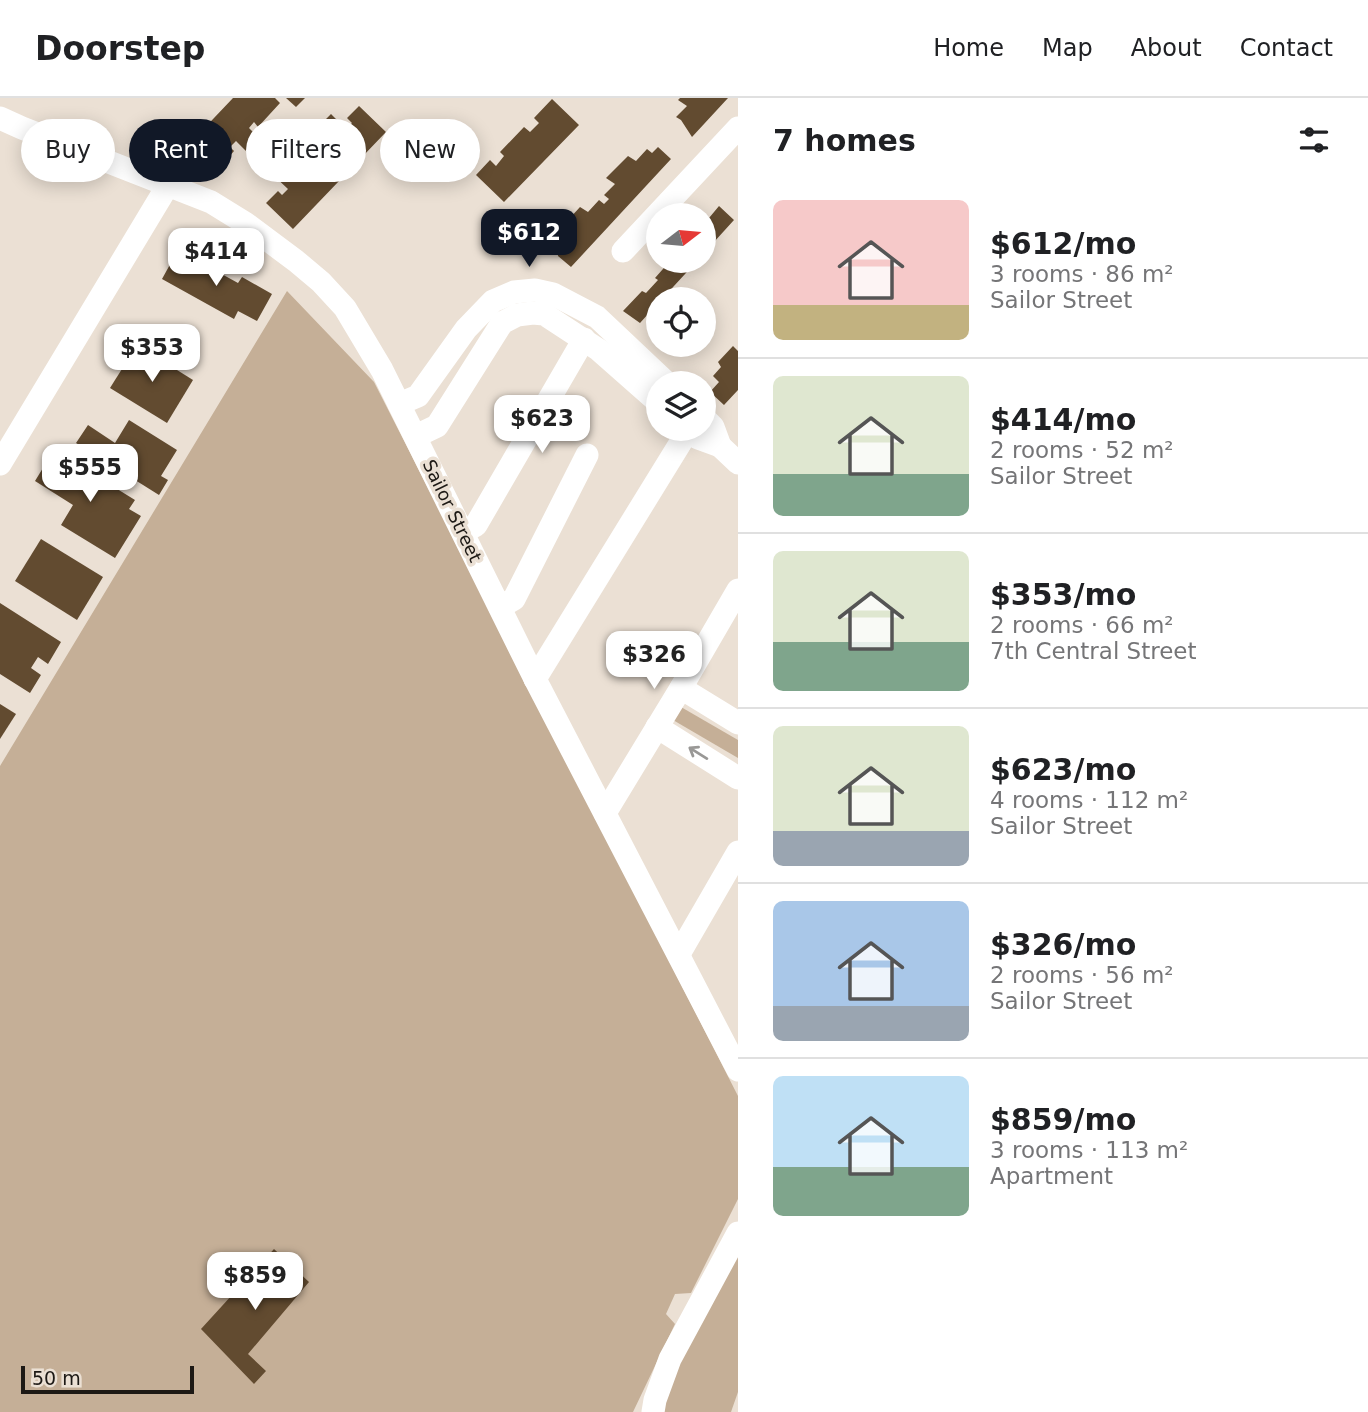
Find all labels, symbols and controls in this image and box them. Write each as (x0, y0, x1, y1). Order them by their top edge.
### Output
text: Doorstep (35, 29, 205, 68)
text: Home (933, 34, 1004, 62)
text: Map (1042, 34, 1093, 62)
text: About (1131, 34, 1202, 62)
text: Contact (1240, 34, 1333, 62)
chip: Buy (21, 119, 115, 182)
chip: Rent (129, 119, 232, 182)
chip: Filters (246, 119, 366, 182)
chip: New (380, 119, 480, 182)
icon: filters (1295, 121, 1333, 159)
text: 7 homes (773, 123, 916, 158)
north arrow (646, 203, 716, 273)
map controls (646, 203, 716, 441)
pin: $612 (488, 209, 570, 269)
text: $612 (497, 219, 561, 245)
text: $612/mo (990, 226, 1136, 261)
pin: $414 (175, 228, 257, 288)
icon: home (829, 228, 913, 312)
text: $414 (184, 238, 248, 264)
text: 3 rooms · 86 m² (990, 261, 1174, 287)
button: locate (646, 287, 716, 357)
text: Sailor Street (990, 287, 1132, 313)
pin: $353 (111, 324, 193, 384)
text: $353 (120, 334, 184, 360)
button: layers (646, 371, 716, 441)
pin: $623 (501, 396, 583, 455)
text: $414/mo (990, 402, 1136, 437)
icon: home (829, 404, 913, 488)
text: $623 (510, 405, 574, 431)
text: 2 rooms · 52 m² (990, 437, 1174, 463)
pin: $555 (49, 444, 131, 504)
text: $555 (58, 454, 122, 480)
street label: Sailor Street (419, 456, 486, 565)
text: Sailor Street (990, 463, 1132, 489)
text: $353/mo (990, 577, 1136, 612)
icon: home (829, 579, 913, 663)
text: 2 rooms · 66 m² (990, 612, 1174, 638)
pin: $326 (613, 632, 695, 691)
text: 7th Central Street (990, 638, 1196, 664)
text: $326 (622, 641, 686, 667)
one-way arrow (688, 745, 708, 759)
text: $623/mo (990, 752, 1136, 787)
icon: home (829, 754, 913, 838)
text: 4 rooms · 112 m² (990, 787, 1188, 813)
text: Sailor Street (990, 813, 1132, 839)
text: $326/mo (990, 927, 1136, 962)
icon: home (829, 929, 913, 1013)
text: 2 rooms · 56 m² (990, 962, 1174, 988)
text: Sailor Street (990, 988, 1132, 1014)
text: $859/mo (990, 1102, 1136, 1137)
icon: home (829, 1104, 913, 1188)
text: 3 rooms · 113 m² (990, 1137, 1188, 1163)
text: Apartment (990, 1163, 1113, 1189)
pin: $859 (214, 1252, 296, 1312)
text: $859 (223, 1262, 287, 1288)
scale bar (21, 1363, 194, 1395)
text: 50 m (32, 1367, 81, 1389)

